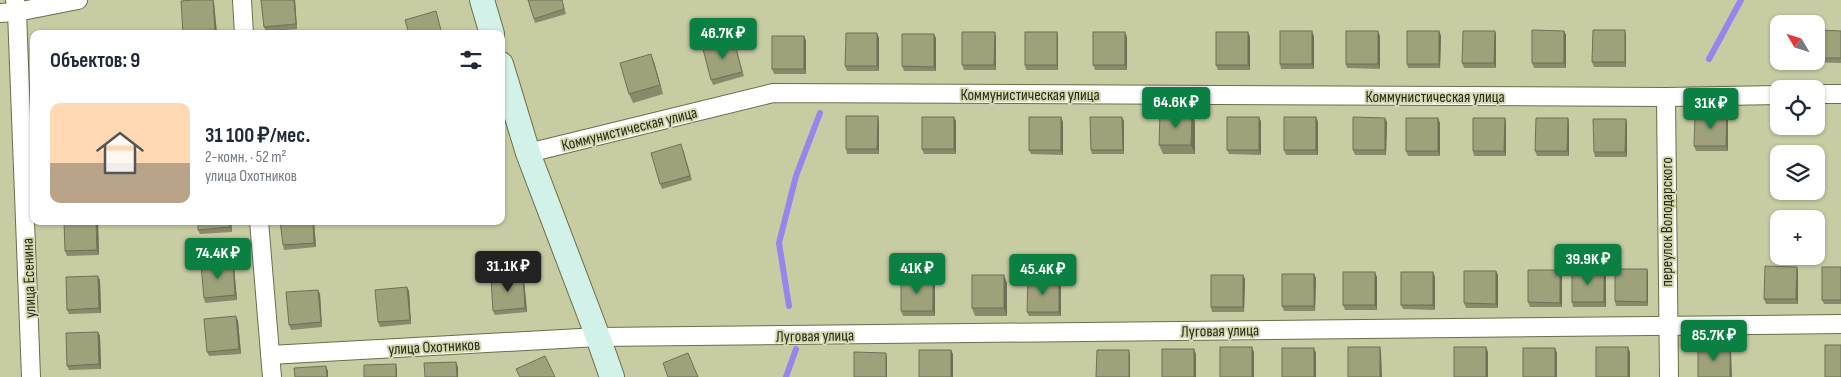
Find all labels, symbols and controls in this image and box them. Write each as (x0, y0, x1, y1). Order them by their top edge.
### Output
north arrow (1770, 15, 1825, 70)
map controls (1770, 15, 1825, 265)
pin: 46.7K ₽ (677, 18, 769, 60)
text: 46.7K ₽ (701, 24, 745, 43)
icon: filters (457, 46, 485, 74)
text: Объектов: 9 (50, 48, 140, 73)
button: locate (1770, 80, 1825, 135)
street label: Коммунистическая улица (960, 86, 1100, 105)
pin: 64.6K ₽ (1130, 86, 1222, 129)
street label: Коммунистическая улица (1365, 88, 1505, 107)
pin: 31K ₽ (1676, 88, 1746, 130)
text: 64.6K ₽ (1153, 93, 1199, 112)
text: 31K ₽ (1694, 94, 1728, 113)
street label: Коммунистическая улица (560, 103, 699, 156)
icon: home (90, 123, 150, 183)
text: 31 100 ₽/мес. (205, 123, 310, 148)
button: layers (1770, 145, 1825, 200)
text: 2-комн. · 52 m² (205, 148, 287, 167)
street label: переулок Володарского (1658, 157, 1677, 287)
text: улица Охотников (205, 167, 297, 186)
button: + (1770, 210, 1825, 265)
street label: улица Есенина (19, 238, 40, 318)
pin: 74.4K ₽ (172, 238, 264, 280)
text: 74.4K ₽ (196, 244, 240, 263)
pin: 39.9K ₽ (1542, 244, 1634, 286)
pin: 31.1K ₽ (462, 250, 554, 293)
text: 39.9K ₽ (1565, 250, 1611, 269)
pin: 41K ₽ (882, 252, 952, 295)
pin: 45.4K ₽ (997, 254, 1089, 296)
text: 31.1K ₽ (486, 257, 530, 276)
text: 41K ₽ (900, 259, 934, 278)
text: 45.4K ₽ (1020, 260, 1066, 279)
pin: 85.7K ₽ (1668, 320, 1760, 362)
street label: Луговая улица (1181, 321, 1259, 342)
street label: Луговая улица (776, 326, 854, 347)
text: 85.7K ₽ (1692, 326, 1736, 345)
street label: улица Охотников (388, 336, 481, 359)

